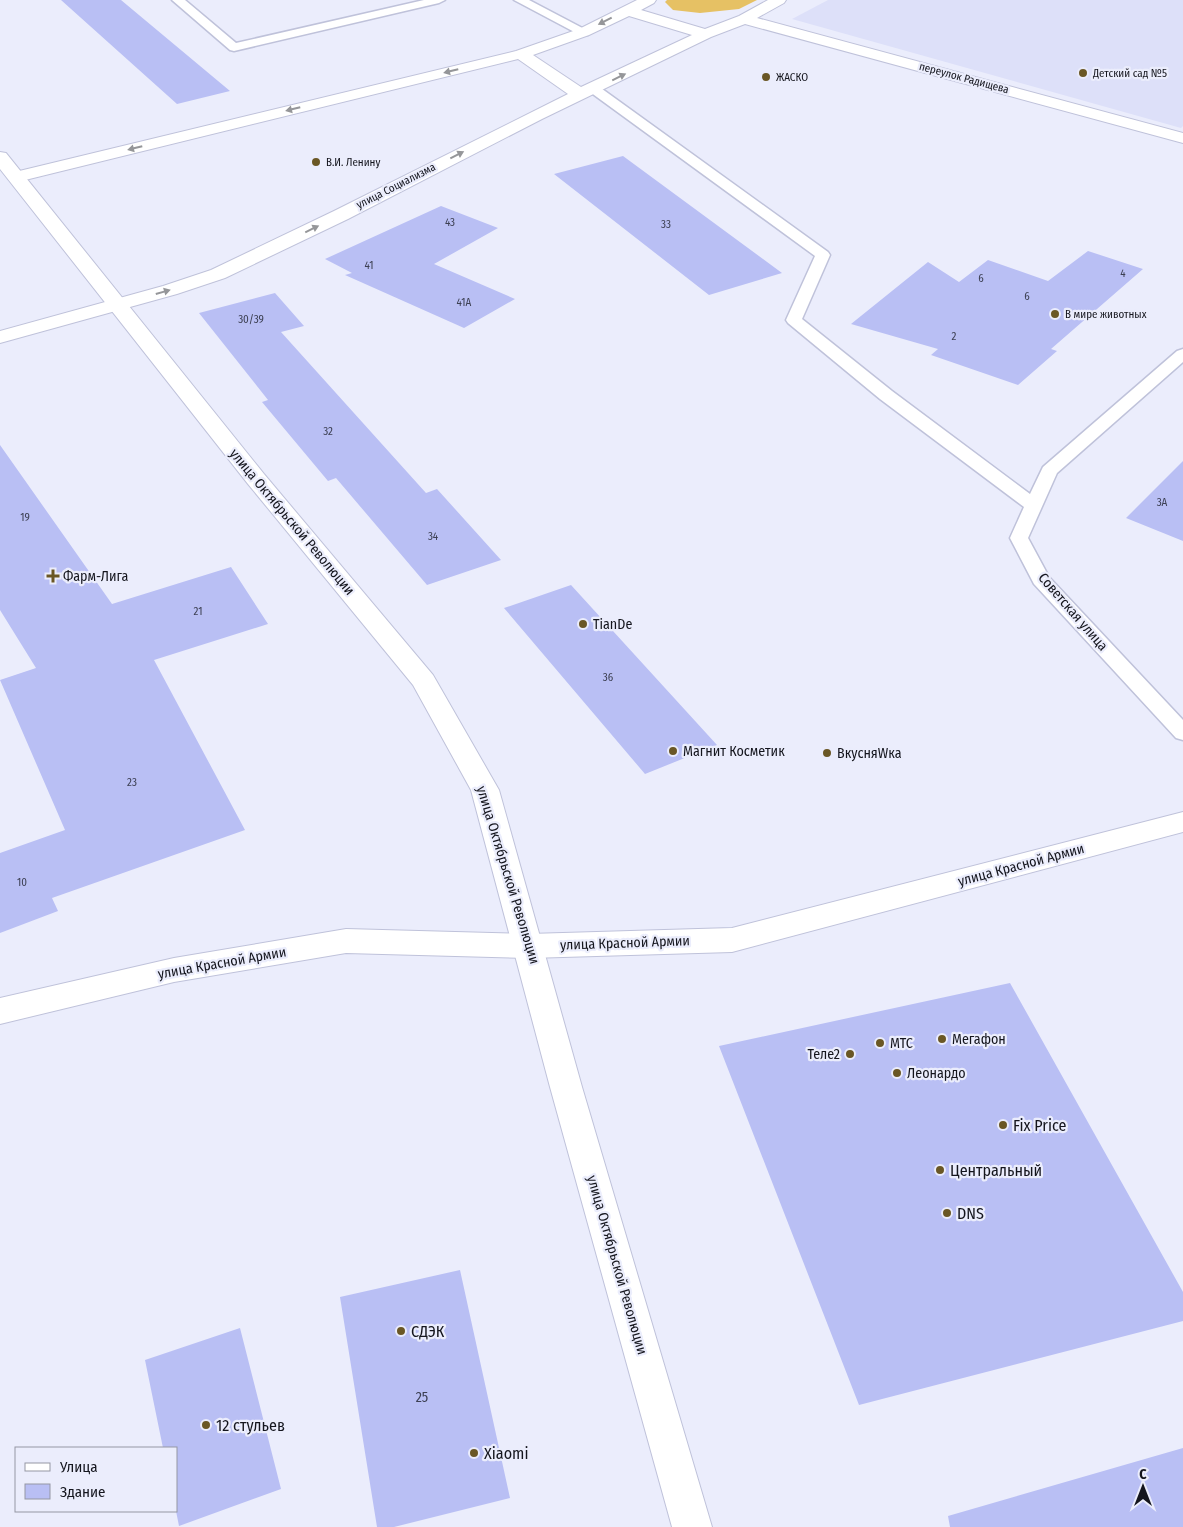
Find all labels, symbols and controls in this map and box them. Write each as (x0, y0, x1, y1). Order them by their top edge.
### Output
one-way arrow (598, 17, 613, 25)
street label: переулок Радищева (918, 60, 1010, 96)
one-way arrow (444, 67, 459, 75)
marker: Детский сад №5 (1077, 67, 1089, 79)
place label: Детский сад №5 (1092, 67, 1167, 80)
marker: ЖАСКО (760, 71, 772, 83)
place label: ЖАСКО (776, 71, 808, 84)
one-way arrow (612, 72, 626, 80)
one-way arrow (286, 105, 301, 113)
one-way arrow (128, 144, 143, 152)
one-way arrow (450, 151, 464, 159)
marker: В.И. Ленину (310, 156, 322, 168)
place label: В.И. Ленину (326, 156, 380, 169)
street label: улица Социализма (354, 160, 438, 212)
house number: 43 (445, 216, 455, 229)
house number: 33 (661, 218, 671, 231)
one-way arrow (305, 224, 319, 232)
house number: 41 (364, 259, 374, 272)
house number: 4 (1120, 267, 1126, 280)
house number: 6 (978, 272, 984, 285)
one-way arrow (155, 287, 170, 295)
house number: 6 (1024, 290, 1030, 303)
house number: 41А (457, 296, 472, 309)
marker: В мире животных (1049, 308, 1061, 320)
place label: В мире животных (1065, 308, 1147, 321)
house number: 30/39 (238, 313, 264, 326)
house number: 2 (952, 330, 957, 343)
house number: 32 (323, 425, 333, 438)
street label: улица Октябрьской Революции (226, 445, 358, 599)
house number: 3А (1157, 496, 1168, 509)
house number: 19 (20, 511, 30, 524)
house number: 34 (428, 530, 439, 543)
place label: Фарм-Лига (63, 568, 128, 585)
marker: Фарм-Лига (47, 570, 59, 582)
street label: Советская улица (1035, 570, 1112, 655)
house number: 21 (194, 605, 202, 618)
place label: TianDe (593, 616, 632, 633)
marker: TianDe (577, 618, 589, 630)
house number: 36 (603, 671, 614, 684)
place label: Магнит Косметик (683, 743, 785, 760)
marker: Магнит Косметик (667, 745, 679, 757)
place label: ВкусняWка (837, 745, 902, 762)
marker: ВкусняWка (821, 747, 833, 759)
house number: 23 (127, 776, 137, 789)
street label: улица Октябрьской Революции (473, 784, 543, 966)
street label: улица Красной Армии (956, 840, 1086, 890)
house number: 10 (17, 876, 27, 889)
street label: улица Красной Армии (560, 932, 690, 954)
street label: улица Красной Армии (157, 943, 287, 983)
place label: Мегафон (952, 1031, 1006, 1048)
marker: Мегафон (936, 1033, 948, 1045)
place label: МТС (890, 1035, 913, 1052)
marker: МТС (874, 1037, 886, 1049)
place label: Теле2 (808, 1046, 840, 1063)
marker: Теле2 (844, 1048, 856, 1060)
place label: Леонардо (907, 1065, 966, 1082)
marker: Леонардо (891, 1067, 903, 1079)
place label: Fix Price (1013, 1116, 1067, 1135)
marker: Fix Price (997, 1119, 1009, 1131)
place label: Центральный (950, 1161, 1042, 1180)
marker: Центральный (934, 1164, 946, 1176)
street label: улица Октябрьской Революции (583, 1174, 651, 1356)
place label: DNS (957, 1204, 984, 1223)
marker: DNS (941, 1207, 953, 1219)
place label: СДЭК (411, 1322, 445, 1341)
marker: СДЭК (395, 1325, 407, 1337)
house number: 25 (416, 1389, 428, 1406)
place label: 12 стульев (216, 1416, 285, 1435)
marker: 12 стульев (200, 1419, 212, 1431)
place label: Xiaomi (484, 1444, 528, 1463)
legend (15, 1447, 178, 1512)
marker: Xiaomi (468, 1447, 480, 1459)
text: Улица (59, 1458, 98, 1476)
north arrow (1118, 1462, 1168, 1512)
text: С (1139, 1466, 1147, 1483)
text: Здание (60, 1483, 106, 1501)

